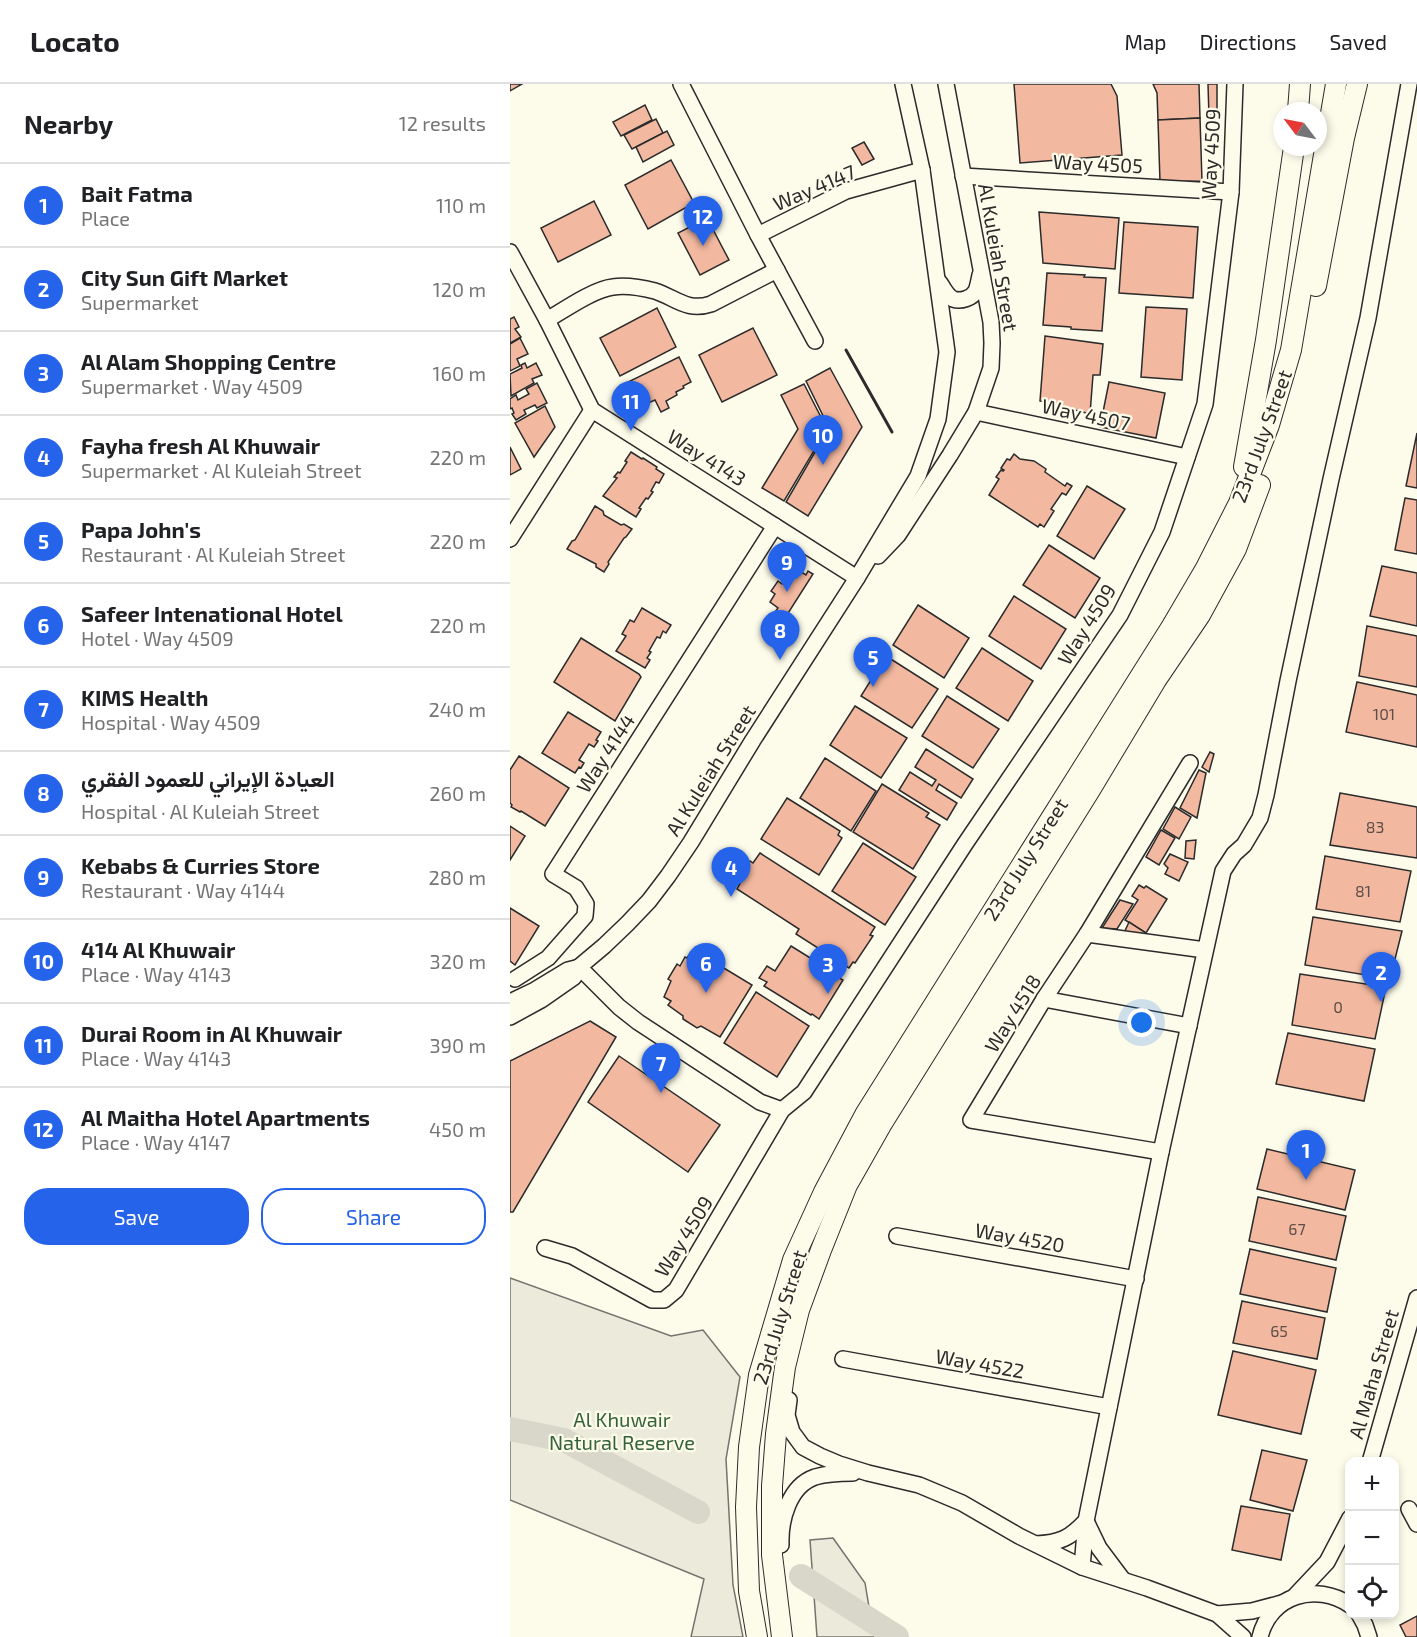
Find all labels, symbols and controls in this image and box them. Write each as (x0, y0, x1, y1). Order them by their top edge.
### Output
text: Locato (30, 24, 120, 58)
text: Map (1124, 29, 1167, 54)
text: Directions (1200, 29, 1296, 54)
text: Saved (1329, 29, 1387, 54)
north arrow (1273, 102, 1327, 156)
text: Nearby (24, 108, 113, 139)
street label: Way 4509 (1196, 108, 1224, 200)
text: 12 results (399, 111, 486, 135)
street label: Way 4505 (1052, 149, 1144, 177)
street label: Way 4147 (769, 159, 859, 215)
text: Bait Fatma (81, 180, 193, 206)
street label: Al Kuleiah Street (974, 181, 1024, 333)
text: 1 (39, 193, 48, 217)
text: 110 m (436, 193, 486, 217)
pin: 12 (684, 196, 722, 246)
text: Place (81, 206, 130, 230)
text: City Sun Gift Market (81, 264, 288, 290)
text: 2 (38, 277, 49, 301)
text: 120 m (433, 277, 486, 301)
text: Supermarket (81, 290, 199, 314)
text: Al Alam Shopping Centre (81, 348, 336, 374)
text: 3 (38, 361, 49, 385)
text: 160 m (433, 361, 486, 385)
street label: 23rd July Street (1226, 366, 1296, 506)
text: Supermarket · Way 4509 (81, 374, 303, 398)
pin: 11 (612, 382, 650, 431)
street label: Way 4507 (1040, 393, 1132, 435)
pin: 10 (804, 416, 842, 465)
street label: Way 4143 (663, 424, 751, 490)
text: Fayha fresh Al Khuwair (81, 432, 320, 458)
text: 4 (37, 445, 50, 469)
text: 220 m (429, 445, 486, 469)
text: Supermarket · Al Kuleiah Street (81, 458, 362, 482)
text: Papa John's (81, 516, 201, 542)
text: 5 (38, 529, 49, 553)
text: 220 m (429, 529, 486, 553)
text: Restaurant · Al Kuleiah Street (81, 542, 345, 566)
pin: 9 (768, 542, 806, 592)
street label: Way 4509 (1052, 579, 1120, 669)
text: Safeer Intenational Hotel (81, 600, 343, 626)
pin: 8 (760, 610, 800, 660)
text: 6 (38, 613, 49, 637)
text: 220 m (429, 613, 486, 637)
text: Hotel · Way 4509 (81, 626, 234, 650)
pin: 5 (854, 638, 892, 687)
text: KIMS Health (81, 684, 208, 710)
text: 7 (38, 697, 49, 721)
text: 240 m (428, 697, 486, 721)
street label: Al Kuleiah Street (660, 700, 760, 840)
house number: 101 (1373, 704, 1395, 723)
street label: Way 4144 (571, 709, 639, 797)
text: Hospital · Way 4509 (81, 710, 261, 734)
text: العيادة الإيراني للعمود الفقري (81, 765, 335, 791)
text: 8 (37, 781, 50, 805)
text: 260 m (429, 781, 486, 805)
street label: 23rd July Street (978, 793, 1072, 925)
text: Hospital · Al Kuleiah Street (81, 799, 319, 823)
house number: 83 (1366, 817, 1384, 836)
pin: 4 (712, 848, 750, 897)
text: Kebabs & Curries Store (81, 852, 320, 878)
text: 9 (38, 865, 49, 889)
text: 280 m (429, 865, 486, 889)
text: Restaurant · Way 4144 (81, 878, 285, 902)
house number: 81 (1355, 881, 1371, 900)
text: 414 Al Khuwair (81, 936, 235, 962)
pin: 6 (686, 944, 726, 993)
pin: 3 (808, 944, 848, 994)
text: 10 (33, 949, 54, 973)
text: 320 m (430, 949, 486, 973)
pin: 2 (1362, 952, 1400, 1002)
text: Place · Way 4143 (81, 962, 231, 986)
street label: Way 4518 (979, 970, 1045, 1056)
house number: 0 (1333, 997, 1343, 1016)
your location (1127, 1008, 1156, 1037)
text: Durai Room in Al Khuwair (81, 1020, 342, 1046)
text: 11 (35, 1033, 52, 1057)
text: 390 m (429, 1033, 486, 1057)
pin: 7 (642, 1044, 680, 1093)
text: Place · Way 4143 (81, 1046, 231, 1070)
text: Al Maitha Hotel Apartments (81, 1104, 370, 1130)
text: 12 (33, 1117, 54, 1141)
text: 450 m (429, 1117, 486, 1141)
text: Place · Way 4147 (81, 1130, 231, 1154)
pin: 1 (1286, 1130, 1326, 1180)
button: Save (24, 1188, 249, 1245)
button: Share (261, 1188, 486, 1245)
street label: Way 4509 (649, 1191, 717, 1281)
street label: Way 4520 (973, 1217, 1067, 1257)
house number: 67 (1288, 1219, 1306, 1238)
street label: 23rd July Street (747, 1246, 811, 1387)
street label: Al Maha Street (1343, 1306, 1403, 1441)
house number: 65 (1270, 1321, 1288, 1340)
street label: Way 4522 (934, 1343, 1026, 1383)
park label: Al Khuwair Natural Reserve (549, 1407, 695, 1454)
map controls (1345, 1457, 1399, 1619)
button: + (1345, 1457, 1399, 1511)
button: − (1345, 1511, 1399, 1565)
button: locate (1345, 1565, 1399, 1619)

